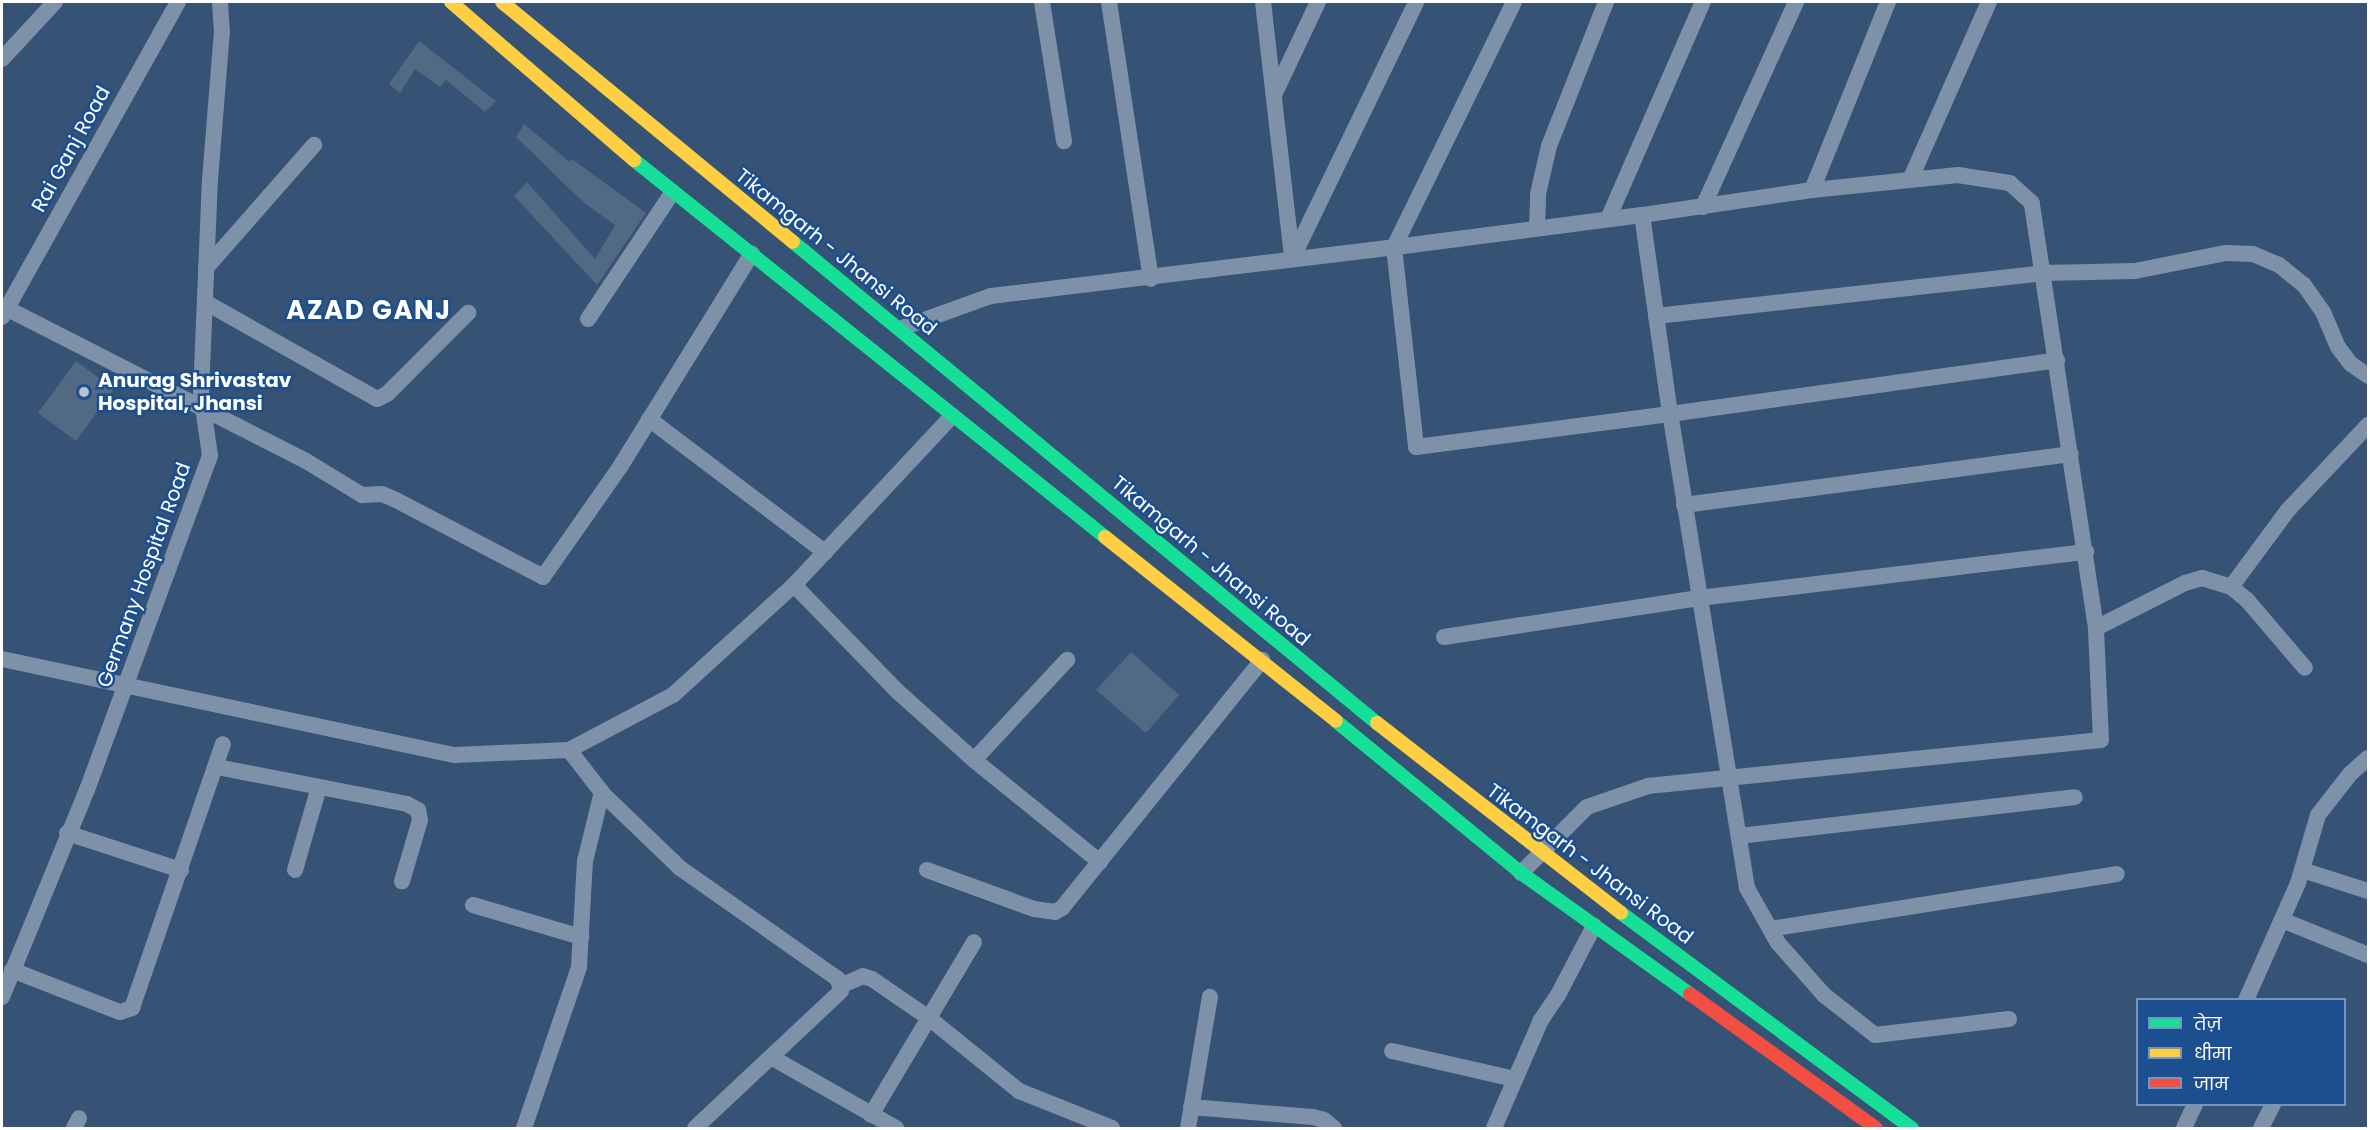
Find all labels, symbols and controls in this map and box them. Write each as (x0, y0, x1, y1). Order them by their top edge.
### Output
street label: Rai Ganj Road (27, 82, 115, 216)
street label: Tikamgarh - Jhansi Road (731, 164, 941, 340)
district label: AZAD GANJ (286, 295, 452, 327)
place label: Anurag Shrivastav Hospital, Jhansi (98, 368, 291, 415)
marker: Anurag Shrivastav Hospital, Jhansi (75, 383, 93, 401)
street label: Germany Hospital Road (92, 459, 196, 691)
street label: Tikamgarh - Jhansi Road (1107, 471, 1315, 651)
street label: Tikamgarh - Jhansi Road (1482, 779, 1698, 949)
legend (2136, 998, 2346, 1106)
text: तेज़ (2194, 1011, 2222, 1036)
text: धीमा (2194, 1041, 2232, 1066)
text: जाम (2194, 1071, 2229, 1096)

